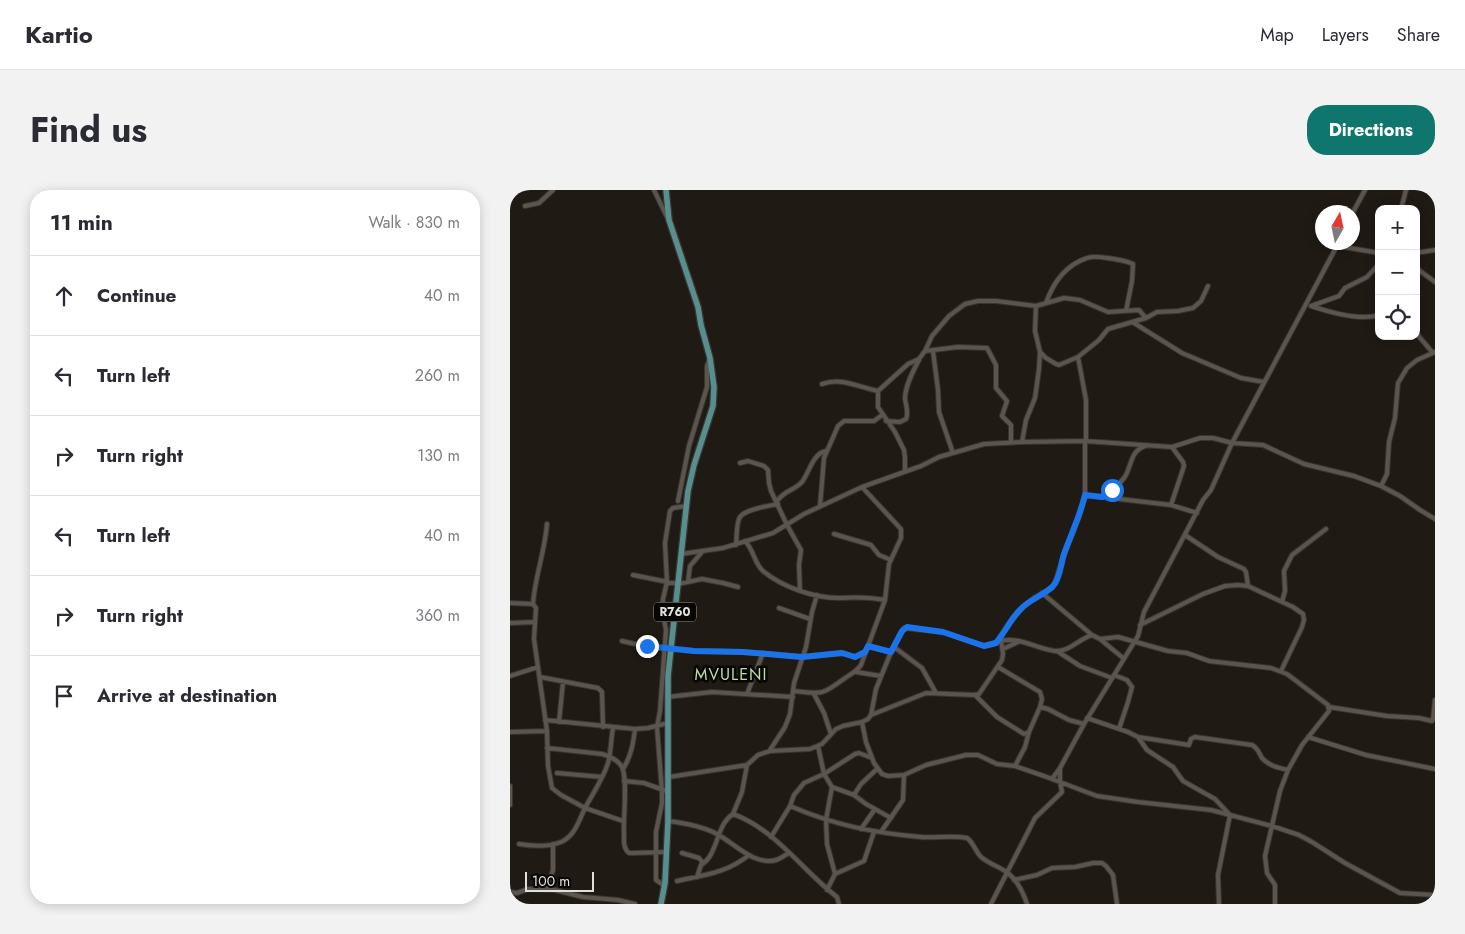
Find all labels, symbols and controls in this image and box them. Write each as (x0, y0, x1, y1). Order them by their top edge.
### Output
text: Kartio (25, 17, 93, 52)
text: Map (1260, 22, 1294, 48)
text: Layers (1322, 22, 1369, 48)
text: Share (1397, 22, 1440, 48)
text: Find us (30, 105, 147, 155)
button: Directions (1307, 105, 1435, 155)
north arrow (1315, 205, 1360, 250)
map controls (1375, 205, 1420, 340)
button: + (1375, 205, 1420, 250)
text: 11 min (50, 208, 113, 238)
text: Walk · 830 m (369, 211, 460, 234)
button: − (1375, 250, 1420, 295)
icon: ahead (50, 282, 78, 310)
text: Continue (97, 282, 176, 309)
text: 40 m (424, 284, 460, 307)
button: locate (1375, 295, 1420, 340)
icon: left (50, 362, 78, 390)
text: Turn left (97, 362, 170, 389)
text: 260 m (415, 364, 460, 387)
icon: right (50, 442, 78, 470)
text: Turn right (97, 442, 183, 469)
text: 130 m (417, 444, 460, 467)
route start (1101, 479, 1124, 502)
icon: left (50, 522, 78, 550)
text: Turn left (97, 522, 170, 549)
text: 40 m (424, 524, 460, 547)
icon: right (50, 602, 78, 630)
text: Turn right (97, 602, 183, 629)
road number: R760 (654, 602, 696, 622)
text: 360 m (415, 604, 460, 627)
route end (636, 635, 659, 658)
district label: MVULENI (695, 663, 767, 686)
icon: arrive (50, 682, 78, 710)
text: Arrive at destination (97, 682, 277, 709)
scale bar (525, 869, 594, 892)
text: 100 m (532, 871, 570, 891)

